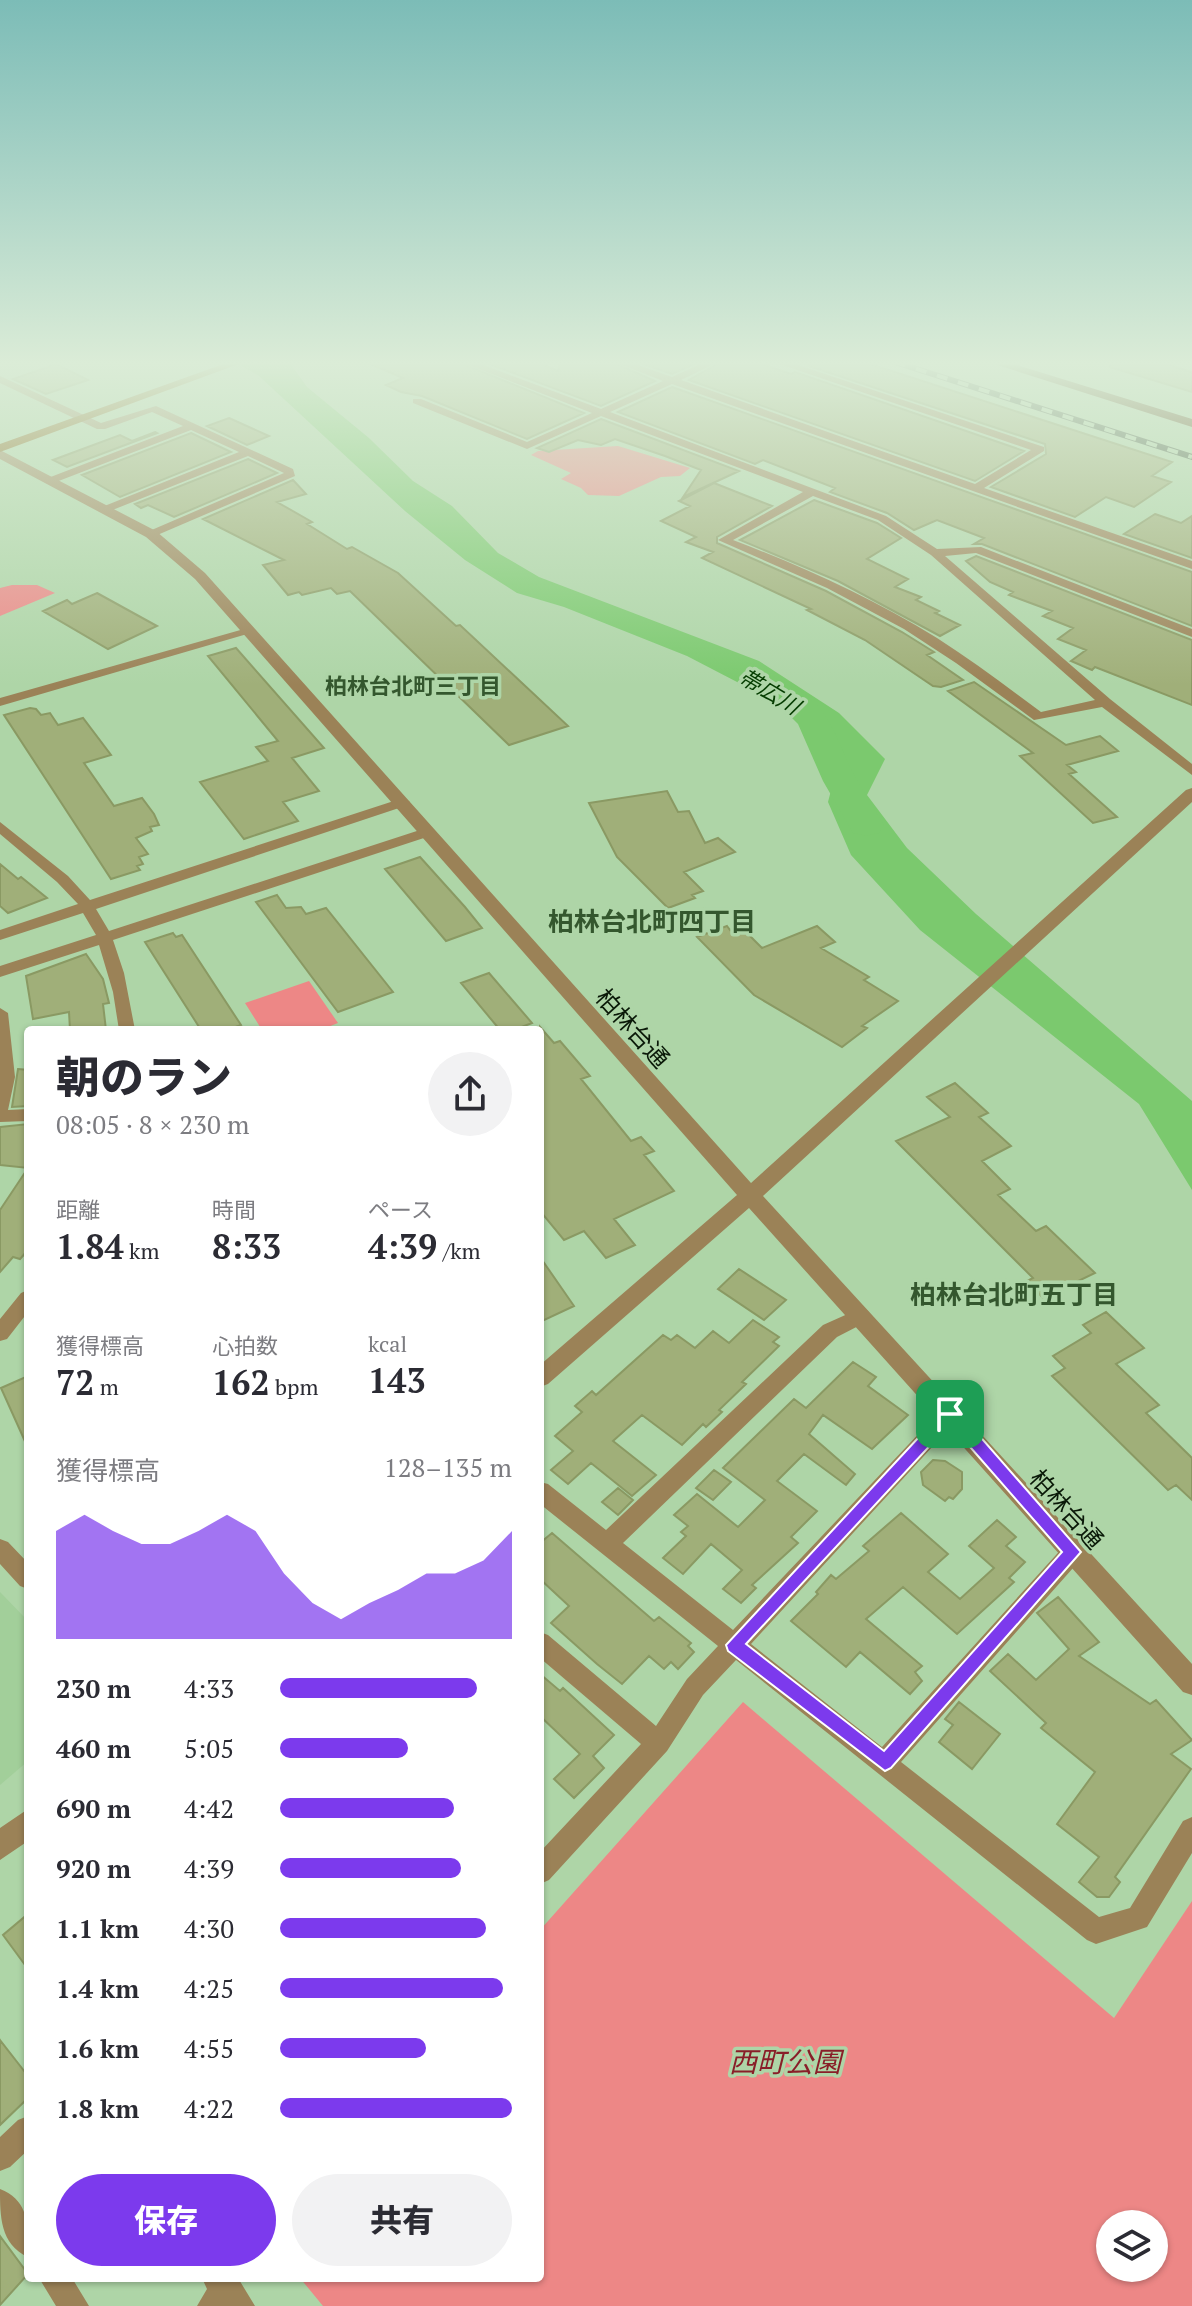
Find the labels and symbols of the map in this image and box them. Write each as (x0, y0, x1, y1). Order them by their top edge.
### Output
water label: 帯広川 (734, 662, 807, 721)
district label: 柏林台北町三丁目 (325, 671, 501, 700)
district label: 柏林台北町四丁目 (548, 904, 756, 938)
street label: 柏林台通 (589, 982, 677, 1074)
district label: 柏林台北町五丁目 (910, 1277, 1118, 1311)
pin (916, 1380, 984, 1448)
street label: 柏林台通 (1023, 1463, 1111, 1555)
park label: 西町公園 (729, 2043, 845, 2080)

